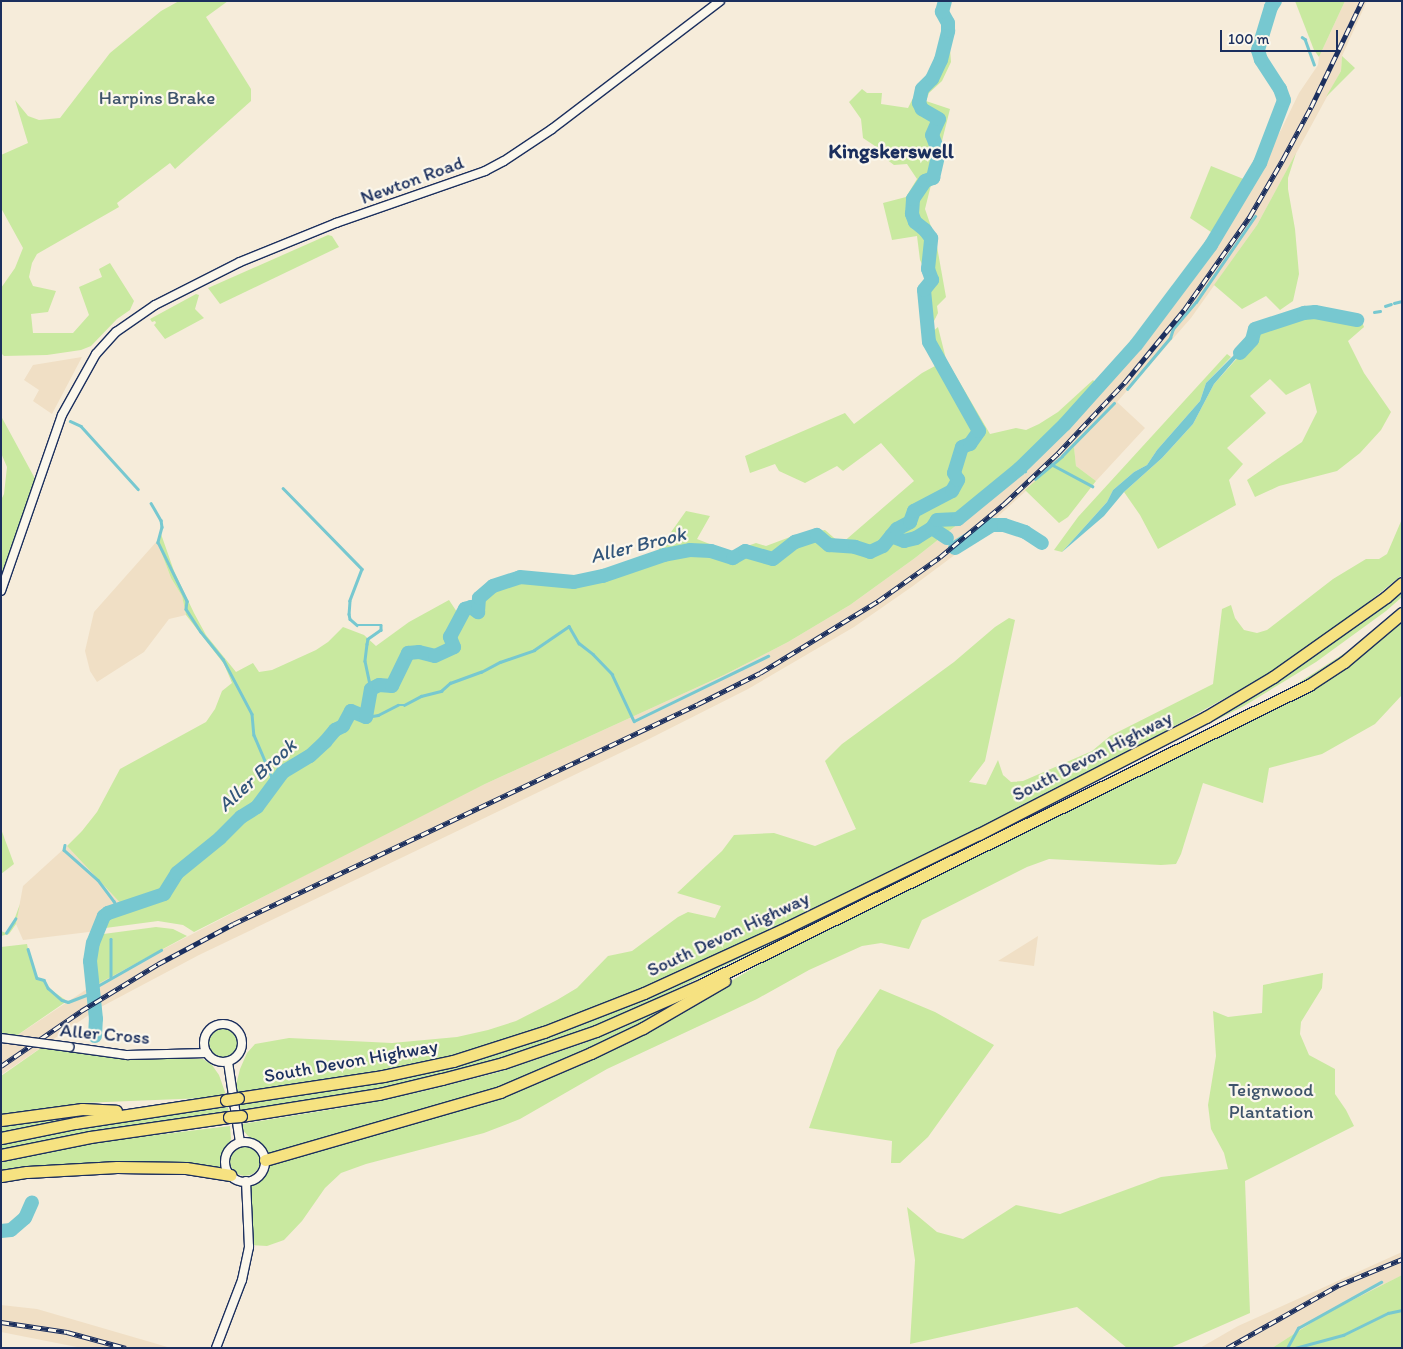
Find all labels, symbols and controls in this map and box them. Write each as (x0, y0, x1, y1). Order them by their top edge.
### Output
scale bar (1223, 20, 1340, 52)
text: 100 m (1228, 30, 1269, 48)
park label: Harpins Brake (99, 87, 215, 109)
district label: Kingskerswell (828, 138, 954, 164)
street label: Newton Road (358, 151, 466, 209)
water label: Aller Brook (588, 522, 688, 568)
street label: South Devon Highway (1009, 706, 1175, 806)
water label: Aller Brook (213, 733, 301, 817)
street label: South Devon Highway (644, 887, 812, 981)
street label: Aller Cross (59, 1019, 151, 1049)
street label: South Devon Highway (263, 1035, 439, 1087)
park label: Teignwood Plantation (1228, 1079, 1314, 1123)

